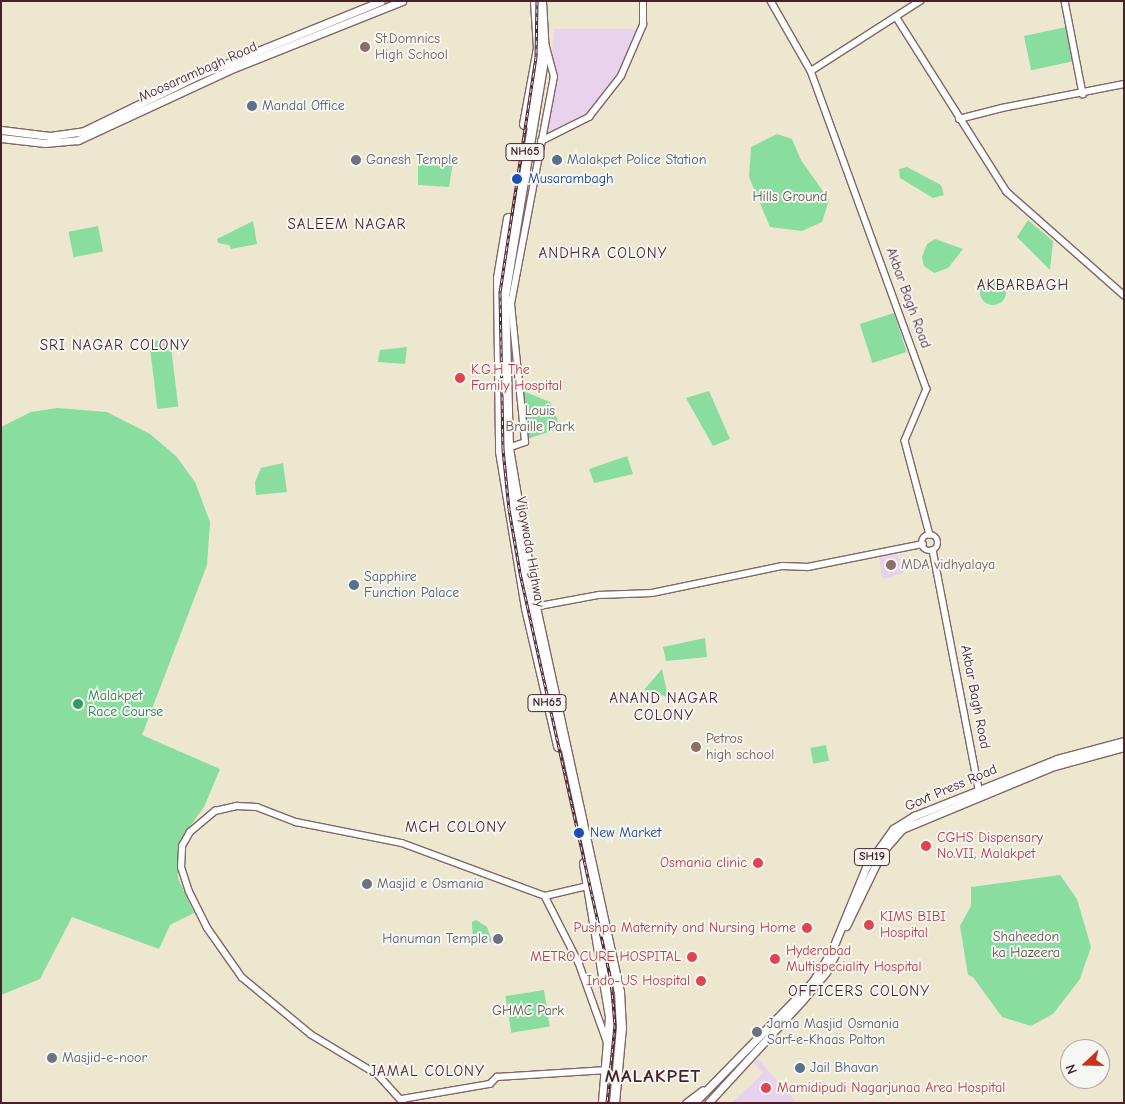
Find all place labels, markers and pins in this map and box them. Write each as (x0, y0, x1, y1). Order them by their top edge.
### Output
place label: St.Domnics High School (375, 31, 448, 64)
marker: St.Domnics High School (359, 41, 371, 53)
place label: Mandal Office (262, 98, 345, 114)
marker: Mandal Office (246, 100, 258, 112)
place label: Ganesh Temple (366, 152, 458, 168)
place label: Malakpet Police Station (567, 152, 706, 168)
marker: Ganesh Temple (350, 154, 362, 166)
marker: Malakpet Police Station (551, 154, 563, 166)
place label: Musarambagh (528, 171, 614, 187)
marker: Musarambagh (510, 172, 524, 186)
place label: K.G.H The Family Hospital (471, 362, 562, 394)
marker: K.G.H The Family Hospital (453, 371, 467, 385)
place label: MDA vidhyalaya (901, 557, 995, 573)
marker: MDA vidhyalaya (885, 559, 897, 571)
place label: Sapphire Function Palace (364, 569, 459, 602)
marker: Sapphire Function Palace (348, 579, 360, 591)
place label: Malakpet Race Course (88, 688, 163, 720)
marker: Malakpet Race Course (72, 698, 84, 710)
place label: Petros high school (706, 731, 774, 764)
marker: Petros high school (690, 741, 702, 753)
place label: New Market (590, 825, 661, 841)
marker: New Market (572, 826, 586, 840)
place label: CGHS Dispensary No.VII, Malakpet (937, 830, 1043, 862)
marker: CGHS Dispensary No.VII, Malakpet (919, 839, 933, 853)
place label: Osmania clinic (660, 855, 747, 871)
marker: Osmania clinic (751, 856, 765, 870)
place label: Masjid e Osmania (377, 876, 484, 892)
marker: Masjid e Osmania (361, 878, 373, 890)
place label: KIMS BIBI Hospital (880, 909, 946, 942)
marker: KIMS BIBI Hospital (862, 918, 876, 932)
place label: Pushpa Maternity and Nursing Home (573, 920, 796, 936)
marker: Pushpa Maternity and Nursing Home (800, 921, 814, 935)
place label: Hanuman Temple (382, 931, 488, 947)
marker: Hanuman Temple (492, 933, 504, 945)
place label: Hyderabad Multispeciality Hospital (786, 943, 921, 976)
place label: METRO CURE HOSPITAL (530, 949, 681, 965)
marker: METRO CURE HOSPITAL (685, 950, 699, 964)
marker: Hyderabad Multispeciality Hospital (768, 952, 782, 966)
place label: Indo-US Hospital (586, 973, 690, 989)
marker: Indo-US Hospital (694, 974, 708, 988)
place label: Jama Masjid Osmania Sarf-e-Khaas Palton (767, 1016, 899, 1048)
marker: Jama Masjid Osmania Sarf-e-Khaas Palton (751, 1026, 763, 1038)
place label: Masjid-e-noor (62, 1050, 147, 1066)
marker: Masjid-e-noor (46, 1052, 58, 1064)
place label: Jail Bhavan (810, 1060, 878, 1076)
marker: Jail Bhavan (794, 1062, 806, 1074)
place label: Mamidipudi Nagarjunaa Area Hospital (777, 1080, 1005, 1096)
marker: Mamidipudi Nagarjunaa Area Hospital (759, 1081, 773, 1095)

